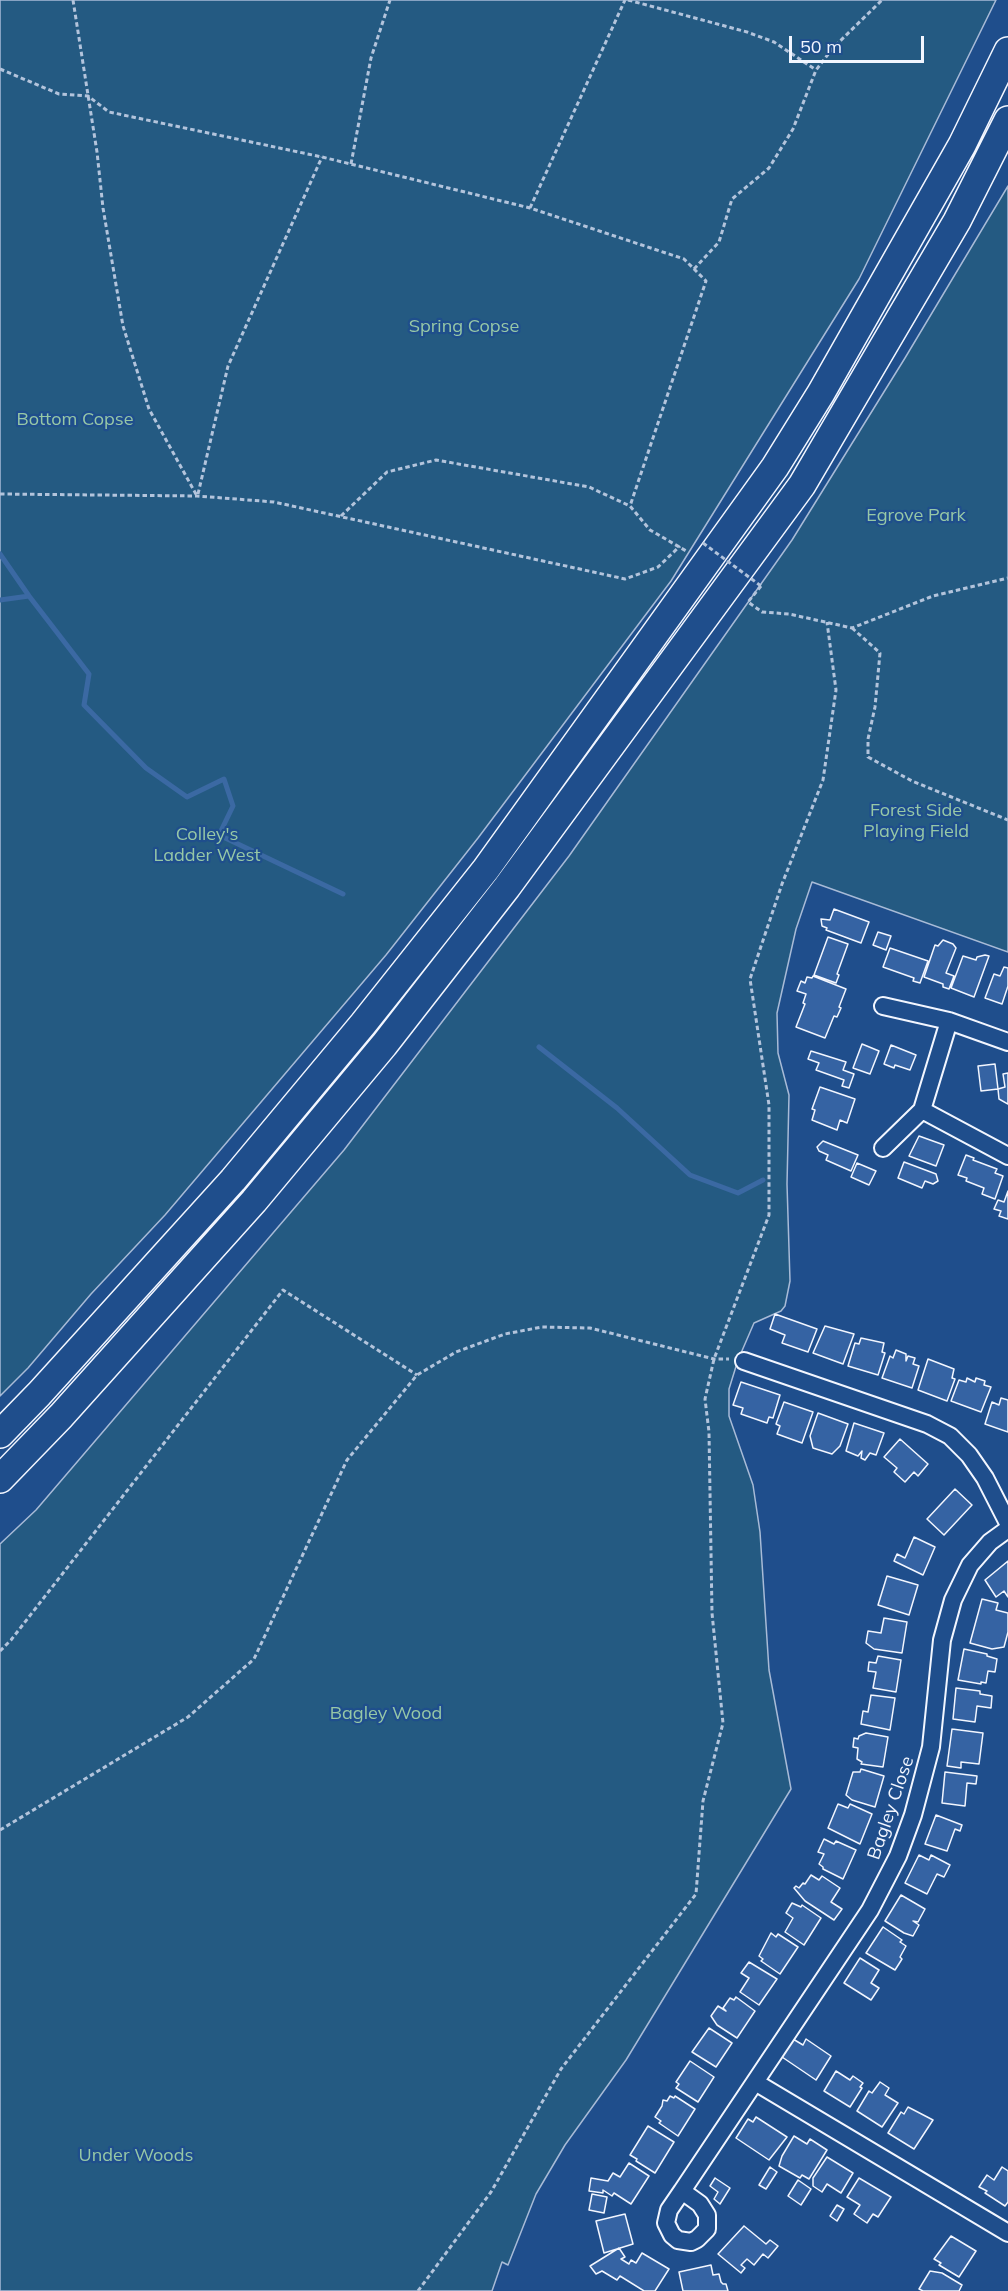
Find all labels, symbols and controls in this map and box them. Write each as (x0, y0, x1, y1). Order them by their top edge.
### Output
scale bar (792, 24, 927, 62)
text: 50 m (800, 35, 842, 58)
park label: Spring Copse (409, 316, 519, 338)
park label: Bottom Copse (17, 409, 133, 431)
park label: Egrove Park (866, 505, 966, 527)
park label: Forest Side Playing Field (863, 800, 969, 842)
park label: Colley's Ladder West (153, 824, 261, 866)
park label: Bagley Wood (330, 1703, 442, 1725)
street label: Bagley Close (863, 1754, 919, 1862)
park label: Under Woods (79, 2145, 193, 2167)

